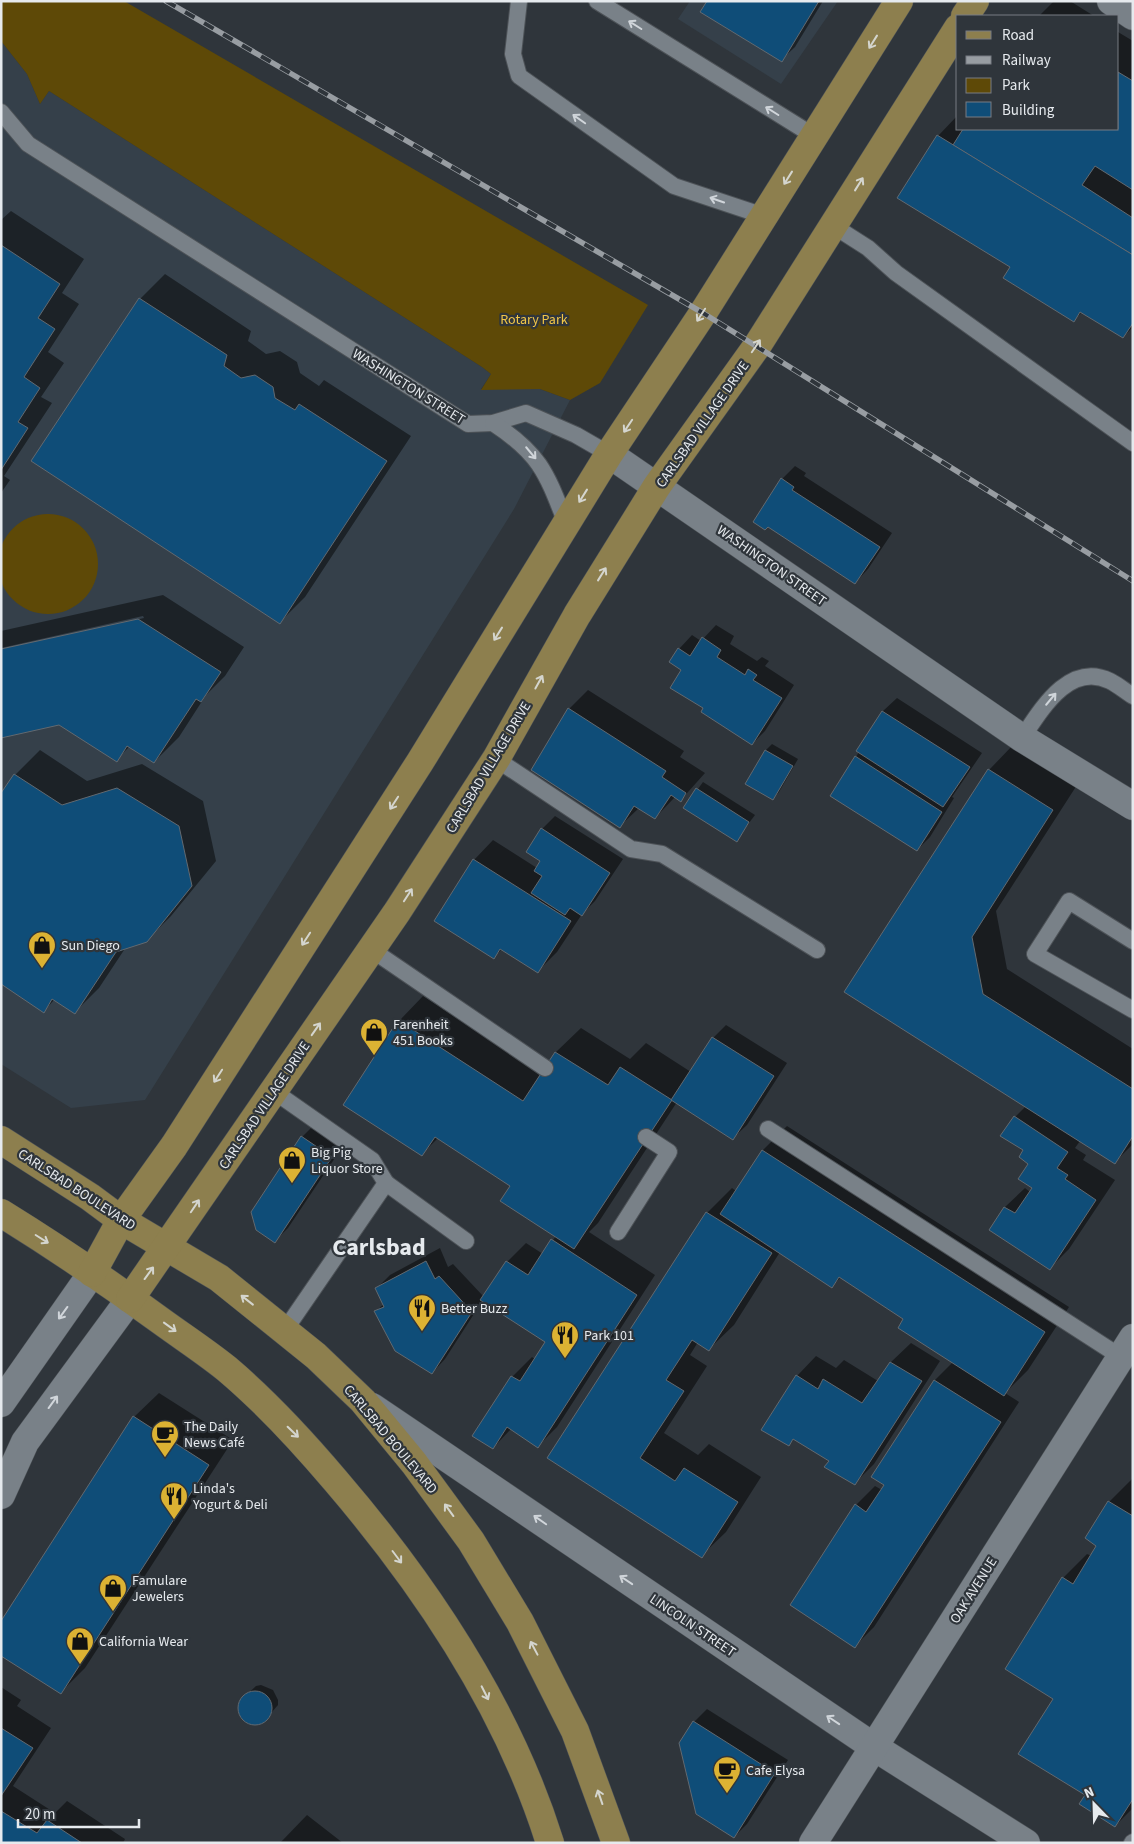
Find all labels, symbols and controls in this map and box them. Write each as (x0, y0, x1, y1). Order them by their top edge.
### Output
legend (956, 15, 1119, 130)
one-way arrow (628, 19, 642, 29)
text: Road (1002, 25, 1034, 46)
one-way arrow (868, 35, 878, 49)
text: Railway (1002, 50, 1051, 71)
text: Park (1002, 75, 1031, 96)
text: Building (1002, 100, 1055, 121)
one-way arrow (766, 106, 780, 116)
one-way arrow (572, 114, 586, 124)
one-way arrow (782, 170, 792, 184)
one-way arrow (853, 177, 864, 191)
one-way arrow (710, 195, 726, 205)
one-way arrow (696, 308, 706, 322)
park label: Rotary Park (500, 310, 568, 330)
one-way arrow (751, 339, 762, 353)
street label: WASHINGTON STREET (348, 344, 469, 430)
street label: CARLSBAD VILLAGE DRIVE (651, 357, 754, 492)
one-way arrow (622, 419, 632, 433)
one-way arrow (525, 446, 536, 459)
one-way arrow (578, 488, 588, 502)
street label: WASHINGTON STREET (713, 520, 831, 611)
one-way arrow (597, 567, 608, 581)
one-way arrow (493, 627, 503, 641)
one-way arrow (534, 675, 544, 690)
one-way arrow (1045, 692, 1056, 705)
street label: CARLSBAD VILLAGE DRIVE (442, 698, 536, 837)
one-way arrow (388, 795, 398, 809)
one-way arrow (403, 888, 413, 902)
shop icon: Sun Diego (27, 930, 57, 969)
one-way arrow (301, 932, 311, 946)
place label: Sun Diego (61, 936, 120, 956)
place label: Farenheit 451 Books (393, 1015, 453, 1051)
shop icon: Farenheit 451 Books (359, 1017, 389, 1056)
one-way arrow (311, 1022, 321, 1036)
street label: CARLSBAD VILLAGE DRIVE (214, 1038, 315, 1174)
one-way arrow (213, 1069, 223, 1083)
place label: Big Pig Liquor Store (311, 1143, 383, 1179)
street label: CARLSBAD BOULEVARD (14, 1144, 139, 1235)
shop icon: Big Pig Liquor Store (277, 1145, 307, 1184)
one-way arrow (190, 1200, 200, 1214)
district label: Carlsbad (332, 1230, 426, 1265)
one-way arrow (35, 1234, 49, 1244)
one-way arrow (144, 1266, 154, 1280)
restaurant icon: Better Buzz (407, 1293, 437, 1332)
one-way arrow (240, 1295, 253, 1306)
place label: Better Buzz (441, 1299, 507, 1319)
one-way arrow (58, 1306, 68, 1320)
restaurant icon: Park 101 (550, 1320, 580, 1359)
one-way arrow (163, 1322, 177, 1332)
place label: Park 101 (584, 1326, 634, 1346)
street label: CARLSBAD BOULEVARD (339, 1381, 442, 1498)
one-way arrow (48, 1396, 58, 1410)
place label: The Daily News Café (184, 1417, 245, 1453)
cafe icon: The Daily News Café (150, 1419, 180, 1458)
one-way arrow (287, 1426, 299, 1438)
place label: Linda's Yogurt & Deli (192, 1479, 268, 1515)
restaurant icon: Linda's Yogurt & Deli (159, 1481, 189, 1520)
one-way arrow (443, 1504, 454, 1517)
one-way arrow (533, 1515, 547, 1525)
one-way arrow (391, 1550, 402, 1563)
street label: OAK AVENUE (945, 1553, 1002, 1628)
place label: Famulare Jewelers (132, 1571, 187, 1607)
shop icon: Famulare Jewelers (98, 1573, 128, 1612)
one-way arrow (620, 1574, 634, 1584)
street label: LINCOLN STREET (645, 1590, 740, 1662)
shop icon: California Wear (65, 1626, 95, 1665)
place label: California Wear (99, 1632, 188, 1652)
one-way arrow (529, 1641, 539, 1656)
one-way arrow (480, 1686, 490, 1701)
one-way arrow (827, 1714, 841, 1724)
cafe icon: Cafe Elysa (712, 1755, 742, 1794)
place label: Cafe Elysa (746, 1761, 805, 1781)
north arrow (1069, 1779, 1119, 1829)
text: N (1081, 1782, 1098, 1804)
one-way arrow (595, 1789, 604, 1805)
scale bar (18, 1796, 139, 1828)
text: 20 m (25, 1804, 55, 1825)

